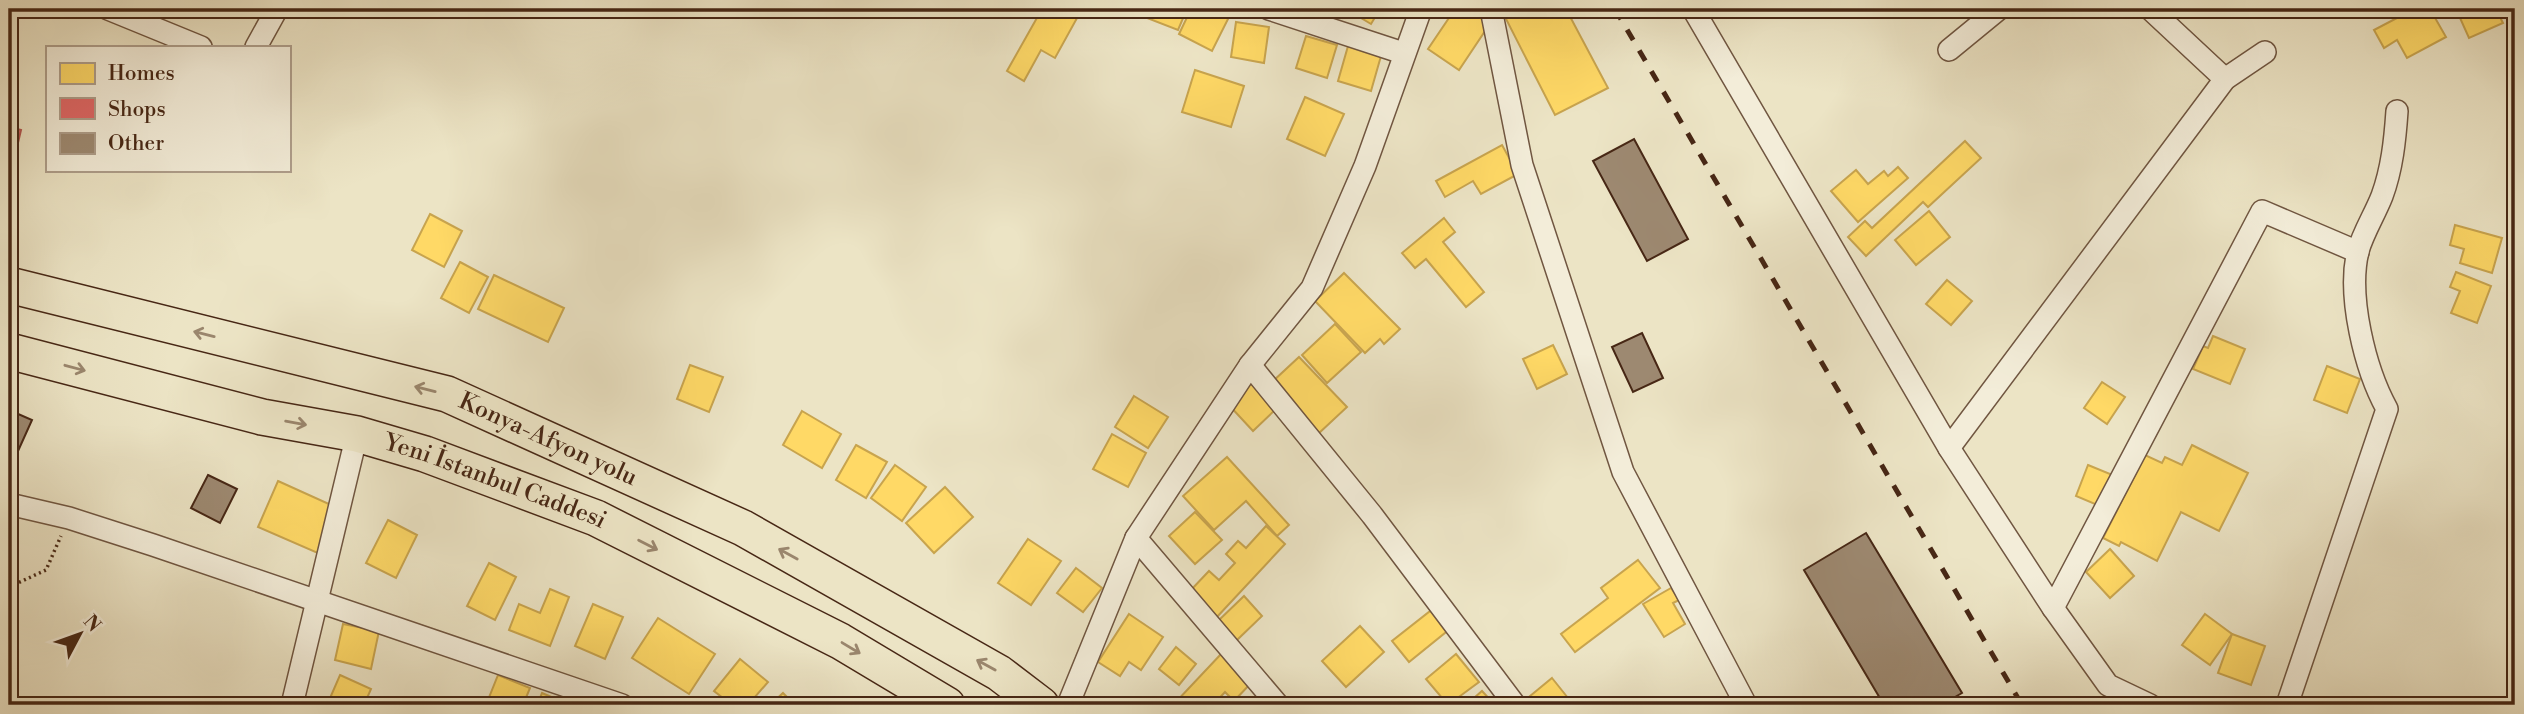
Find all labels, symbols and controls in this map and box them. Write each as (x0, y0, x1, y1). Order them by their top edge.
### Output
legend (46, 46, 290, 172)
text: Homes (108, 61, 175, 87)
text: Shops (108, 97, 166, 123)
text: Other (108, 131, 164, 157)
one-way arrow (193, 327, 216, 340)
one-way arrow (63, 362, 86, 375)
one-way arrow (414, 382, 437, 395)
street label: Konya-Afyon yolu (454, 386, 642, 493)
one-way arrow (284, 417, 306, 430)
street label: Yeni İstanbul Caddesi (378, 427, 612, 536)
one-way arrow (637, 538, 658, 552)
one-way arrow (778, 547, 798, 561)
north arrow (46, 598, 116, 668)
text: N (78, 610, 106, 637)
one-way arrow (840, 641, 860, 655)
one-way arrow (976, 658, 996, 672)

